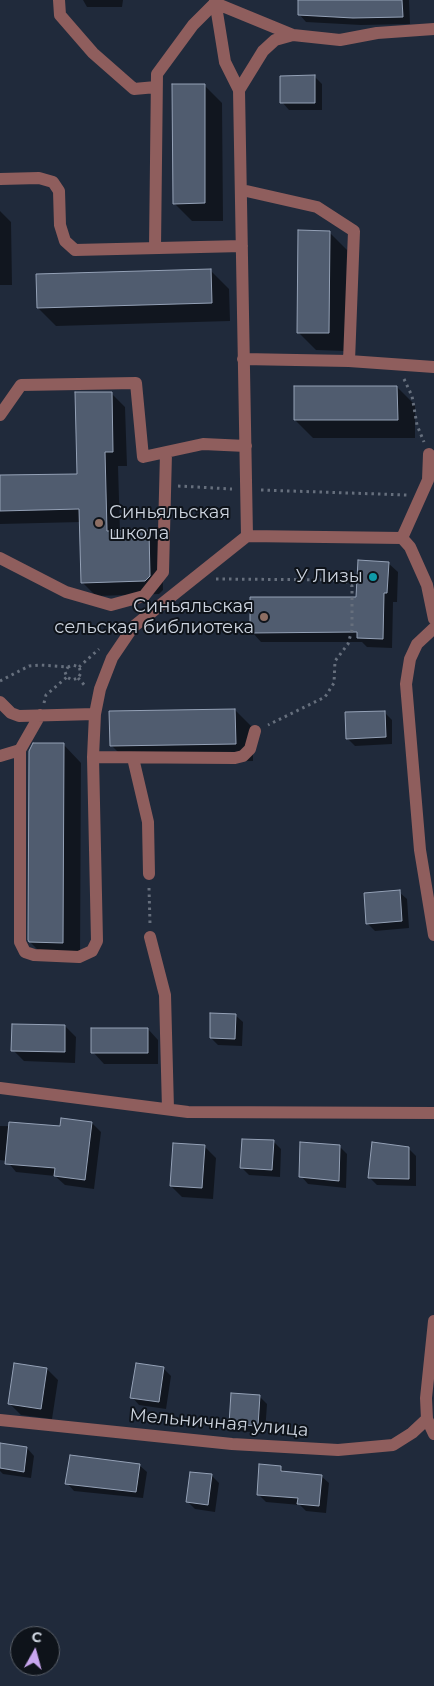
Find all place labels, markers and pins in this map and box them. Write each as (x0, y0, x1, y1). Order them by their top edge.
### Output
place label: Синьяльская школа (109, 502, 230, 544)
marker: Синьяльская школа (93, 517, 105, 529)
place label: У Лизы (296, 566, 363, 588)
marker: У Лизы (367, 571, 379, 583)
place label: Синьяльская сельская библиотека (54, 596, 254, 638)
marker: Синьяльская сельская библиотека (258, 611, 270, 623)

